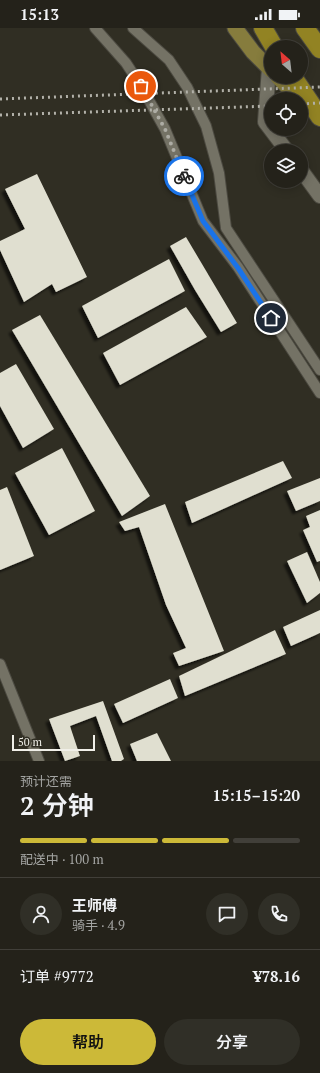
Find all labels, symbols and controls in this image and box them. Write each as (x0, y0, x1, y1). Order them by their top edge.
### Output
text: 15:13 (20, 4, 59, 24)
north arrow (264, 40, 308, 84)
map controls (264, 40, 308, 188)
pin (124, 69, 158, 103)
icon: bag (130, 75, 152, 97)
button: locate (264, 92, 308, 136)
button: layers (264, 144, 308, 188)
courier (164, 156, 204, 196)
icon: bike (173, 165, 195, 187)
pin (254, 301, 288, 335)
icon: home (260, 307, 282, 329)
scale bar (12, 733, 95, 752)
text: 50 m (18, 735, 42, 749)
text: 预计还需 (20, 772, 72, 790)
text: 15:15–15:20 (213, 785, 300, 805)
text: 2 分钟 (20, 788, 94, 822)
text: 配送中 · 100 m (20, 850, 104, 868)
button: person (20, 893, 62, 935)
button: chat (206, 893, 248, 935)
button: phone (258, 893, 300, 935)
text: 王师傅 (72, 895, 117, 915)
text: 骑手 · 4.9 (72, 916, 125, 934)
text: 订单 #9772 (20, 966, 94, 986)
text: ¥78.16 (253, 966, 300, 986)
button: 帮助 (20, 1019, 156, 1065)
button: 分享 (164, 1019, 300, 1065)

